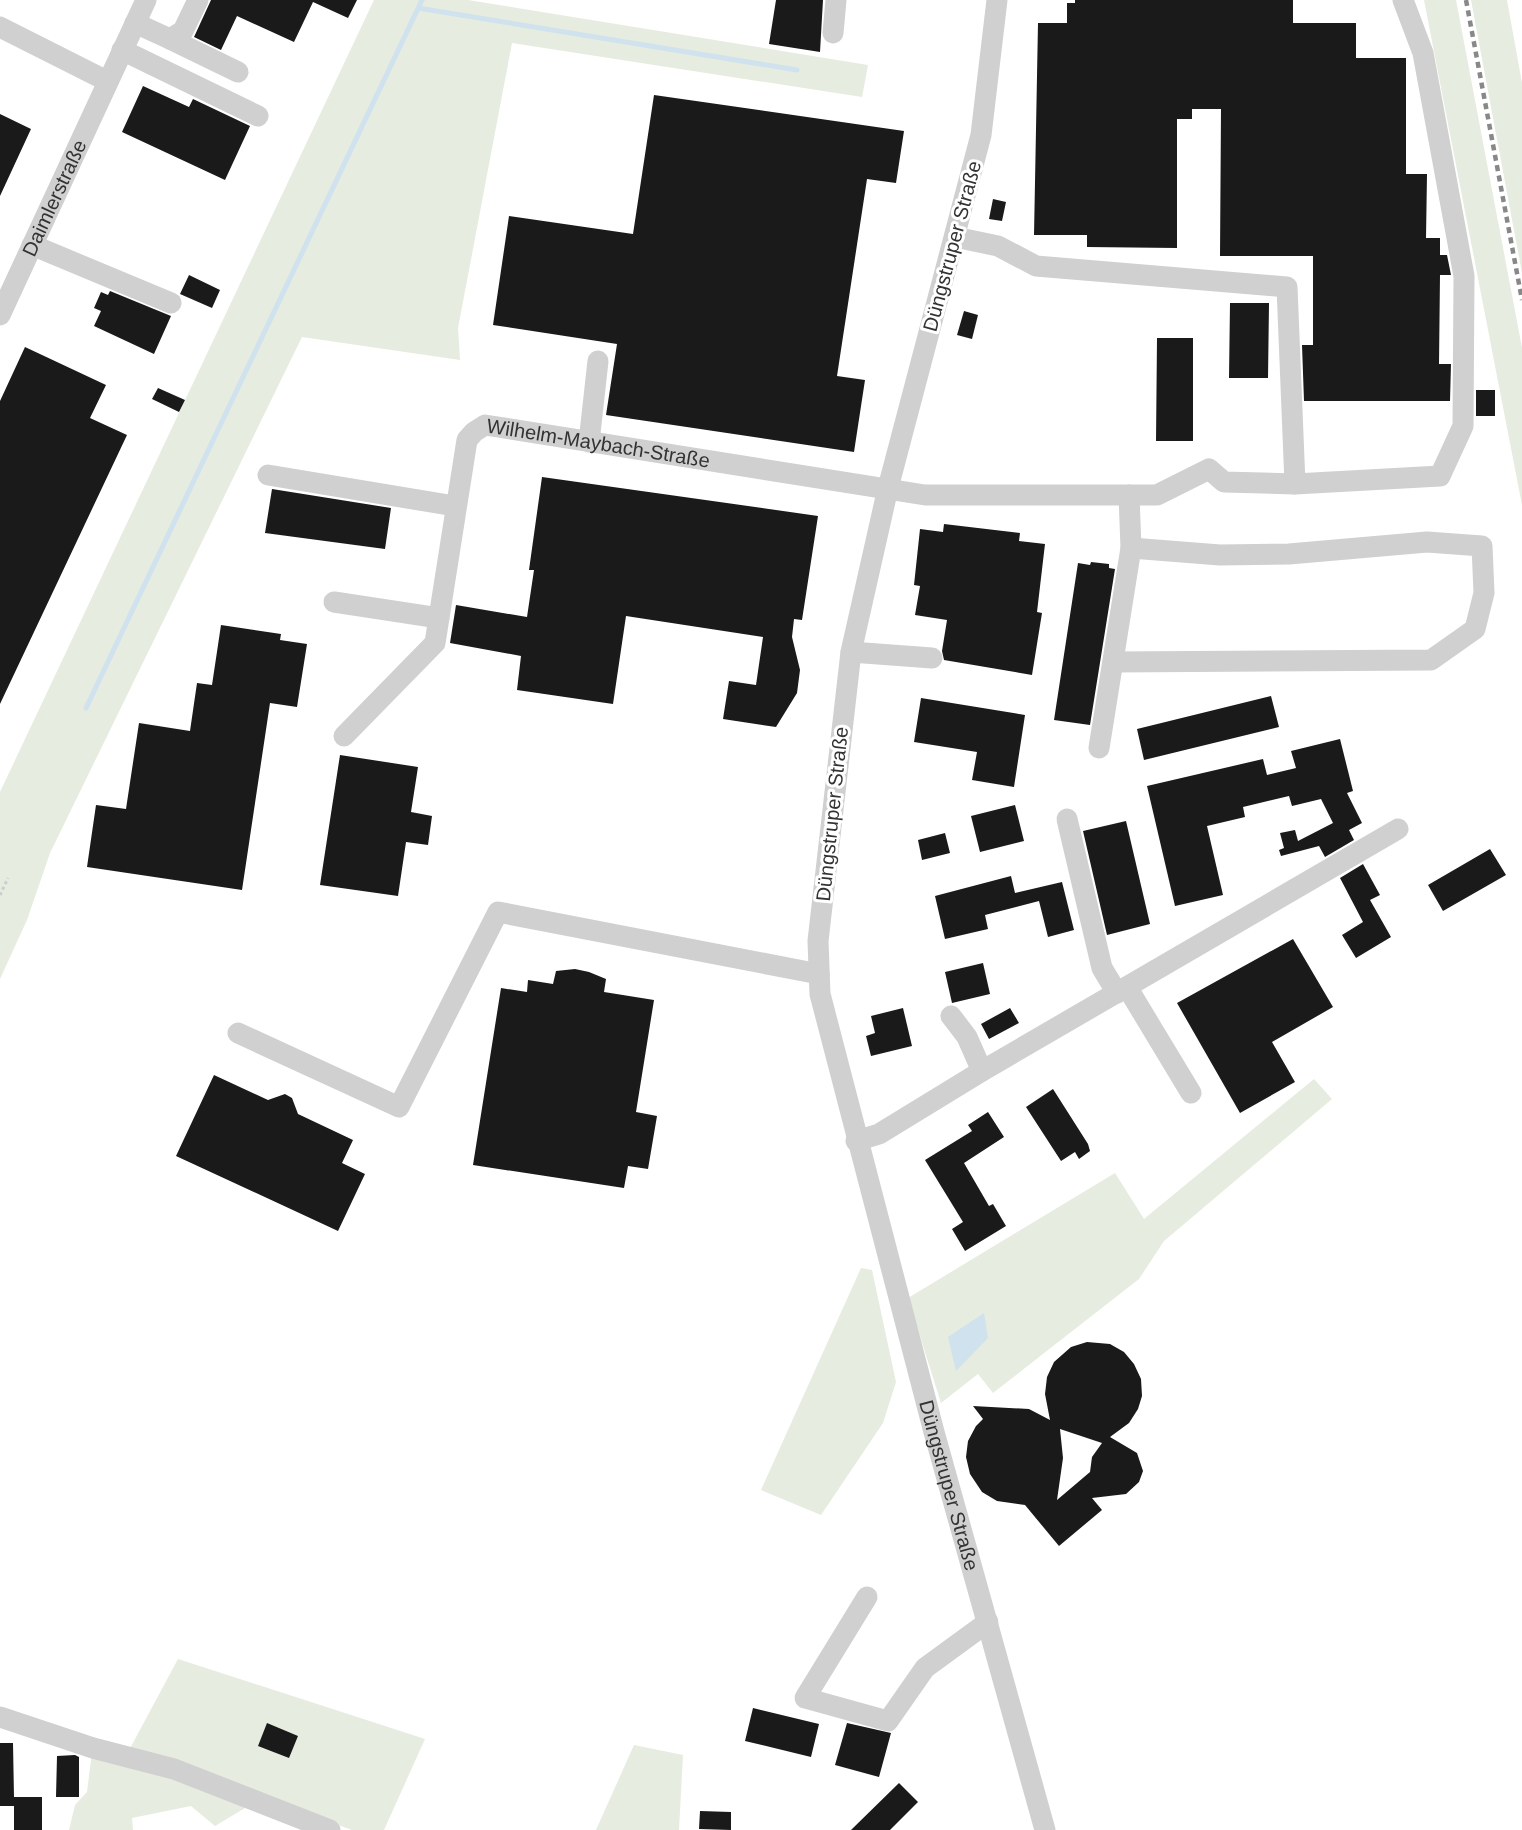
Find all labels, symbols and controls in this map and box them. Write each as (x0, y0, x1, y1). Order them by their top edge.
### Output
street label: Daimlerstraße (18, 136, 91, 260)
street label: Düngstruper Straße (919, 158, 985, 334)
street label: Wilhelm-Maybach-Straße (485, 414, 711, 472)
street label: Düngstruper Straße (812, 726, 852, 902)
street label: Düngstruper Straße (915, 1398, 983, 1573)

